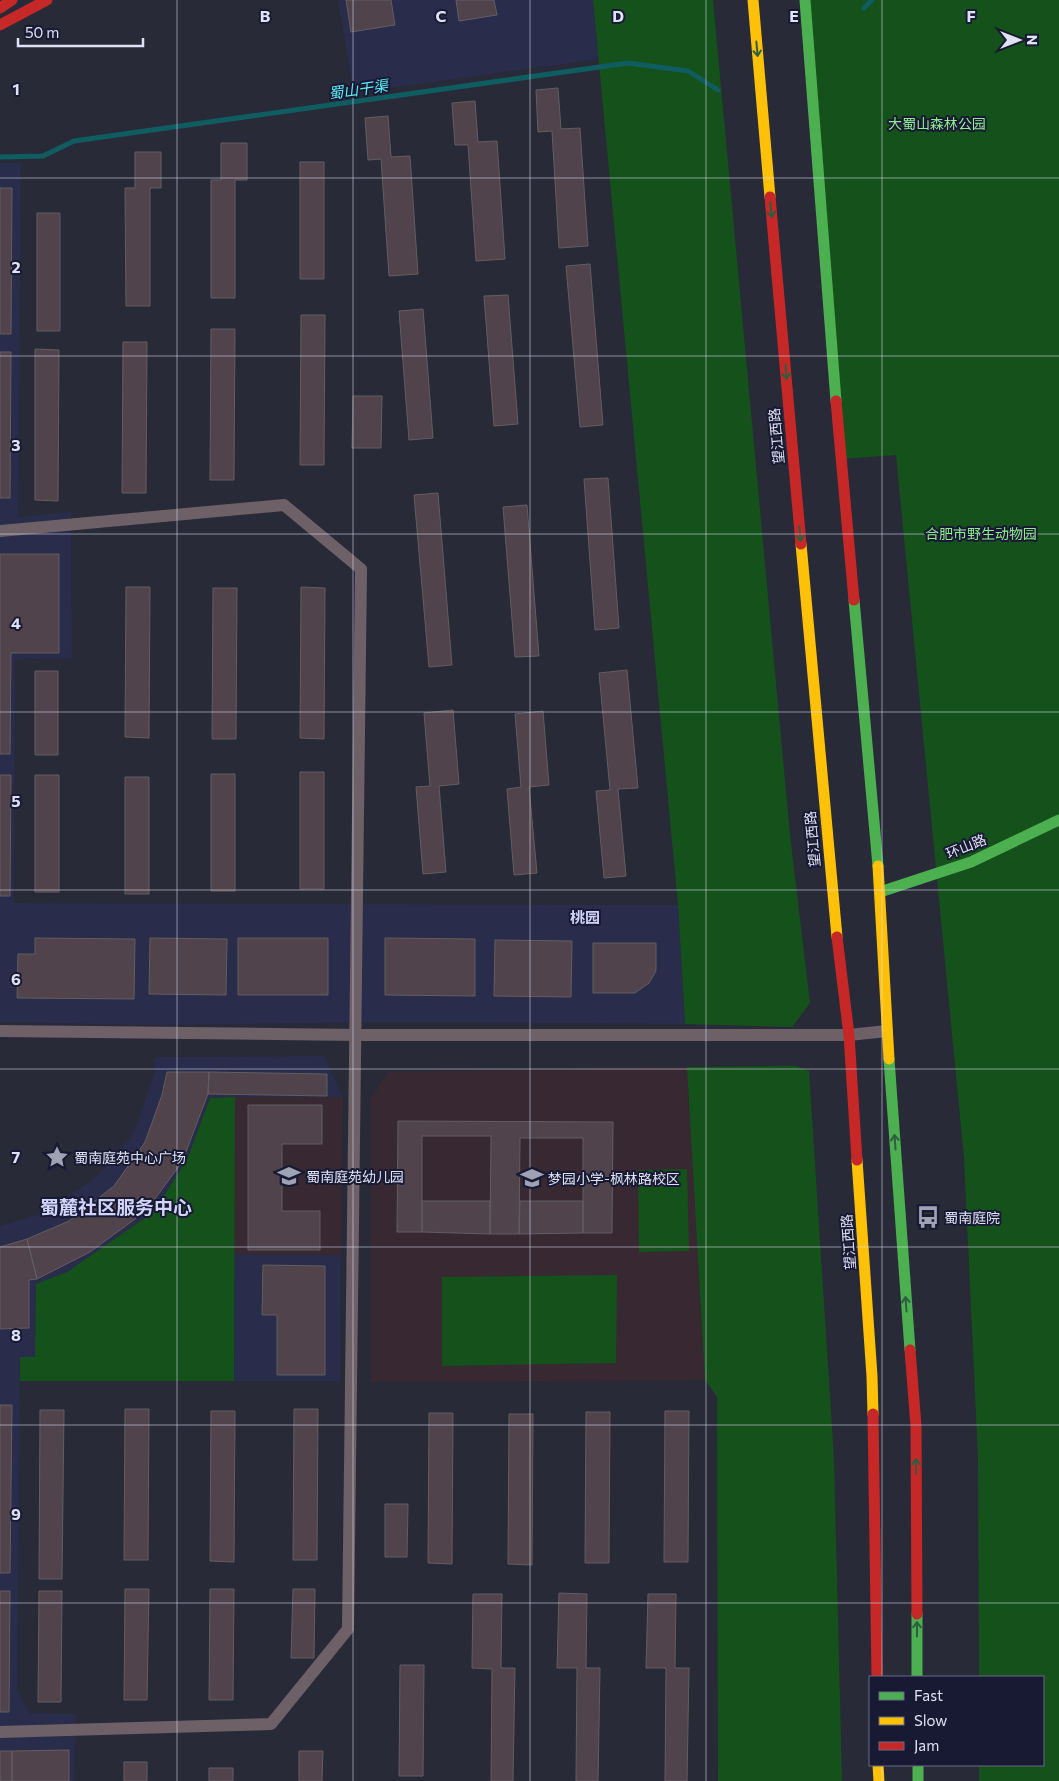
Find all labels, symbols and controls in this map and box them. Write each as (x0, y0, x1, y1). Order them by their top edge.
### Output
text: B (260, 6, 271, 25)
text: C (436, 6, 447, 25)
text: D (612, 6, 624, 25)
text: E (789, 6, 799, 25)
text: F (966, 6, 976, 25)
scale bar (18, 15, 142, 47)
north arrow (994, 15, 1044, 65)
text: 50 m (25, 23, 59, 41)
text: N (1024, 35, 1041, 45)
one-way arrow (752, 40, 762, 56)
water label: 蜀山干渠 (327, 76, 391, 102)
text: 1 (12, 79, 20, 98)
park label: 大蜀山森林公园 (888, 115, 986, 132)
one-way arrow (767, 202, 776, 218)
text: 2 (11, 257, 21, 276)
one-way arrow (781, 364, 791, 380)
street label: 望江西路 (765, 407, 787, 465)
text: 3 (11, 435, 21, 454)
park label: 合肥市野生动物园 (925, 525, 1037, 542)
one-way arrow (795, 526, 805, 542)
text: 4 (11, 613, 21, 632)
text: 5 (11, 791, 21, 810)
street label: 望江西路 (801, 810, 823, 868)
street label: 环山路 (943, 830, 989, 862)
district label: 桃园 (570, 908, 600, 926)
text: 6 (11, 969, 21, 988)
one-way arrow (890, 1134, 899, 1150)
place icon: 蜀南庭苑中心广场 (44, 1144, 70, 1170)
text: 7 (12, 1147, 21, 1166)
place label: 蜀南庭苑中心广场 (74, 1149, 186, 1166)
school or university icon: 蜀南庭苑幼儿园 (276, 1163, 302, 1189)
school or university icon: 梦园小学-枫林路校区 (519, 1165, 545, 1191)
place label: 蜀南庭苑幼儿园 (306, 1168, 404, 1185)
place label: 梦园小学-枫林路校区 (548, 1170, 680, 1187)
district label: 蜀麓社区服务中心 (40, 1195, 192, 1218)
bus stop icon: 蜀南庭院 (915, 1204, 941, 1230)
place label: 蜀南庭院 (944, 1209, 1000, 1226)
street label: 望江西路 (838, 1213, 858, 1271)
one-way arrow (902, 1296, 911, 1312)
text: 8 (11, 1325, 21, 1344)
one-way arrow (911, 1458, 921, 1474)
text: 9 (11, 1504, 21, 1523)
one-way arrow (912, 1621, 922, 1637)
legend (869, 1676, 1044, 1766)
text: Fast (914, 1686, 943, 1704)
text: Slow (914, 1711, 947, 1729)
text: Jam (914, 1736, 939, 1754)

